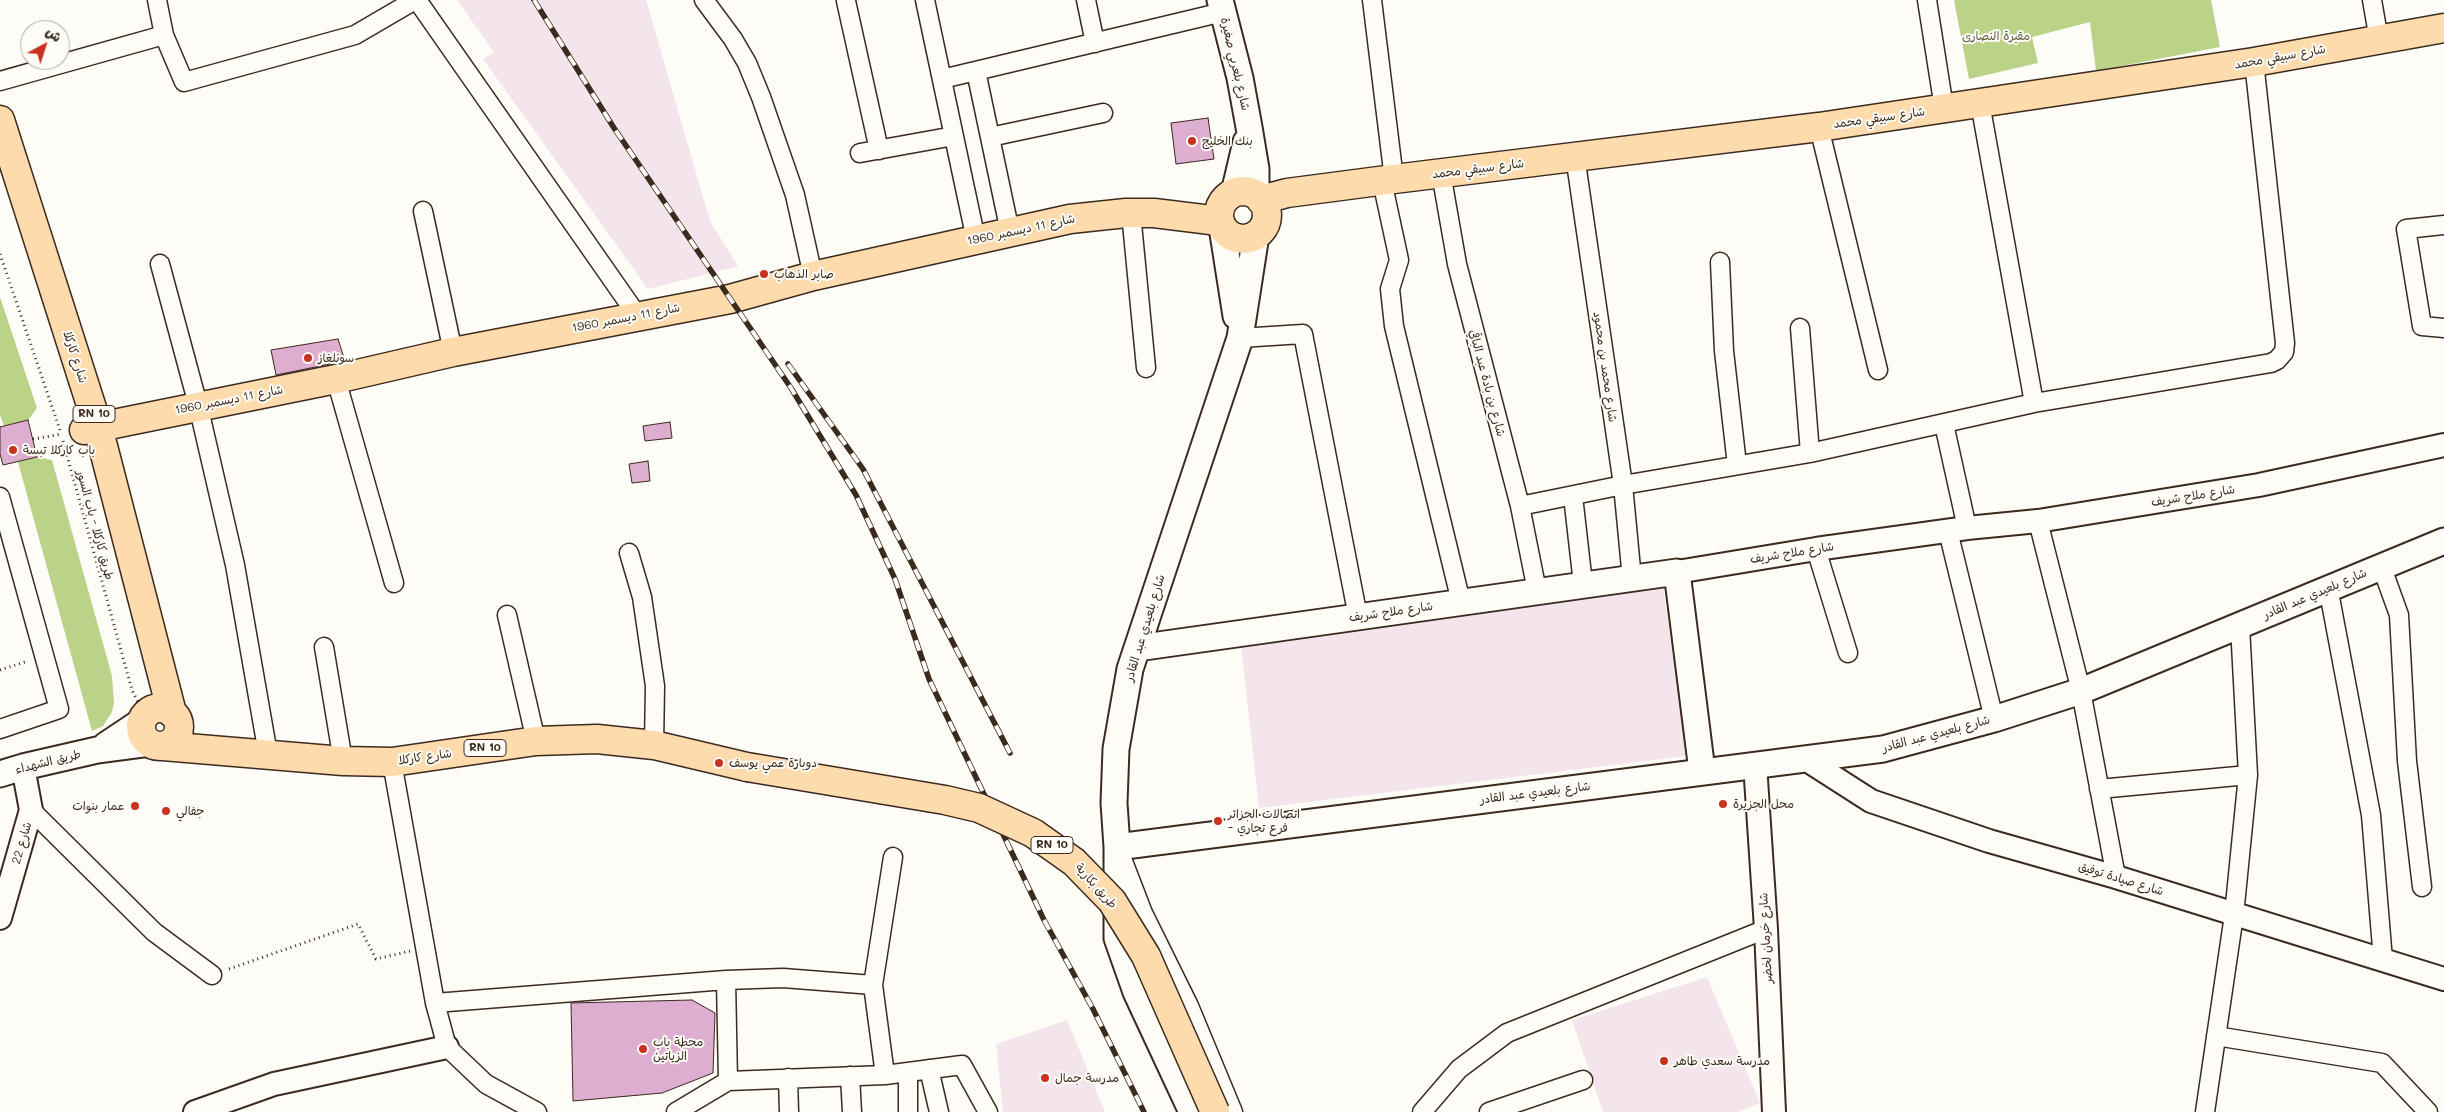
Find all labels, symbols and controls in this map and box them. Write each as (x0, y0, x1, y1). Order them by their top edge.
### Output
street label: شارع بلعربي صغيرة (1217, 16, 1253, 112)
north arrow (20, 20, 70, 70)
text: ش (42, 22, 66, 46)
park label: مقبرة النصارى (1962, 29, 2030, 43)
street label: شارع سبيقي محمد (2233, 42, 2327, 72)
street label: شارع سبيقي محمد (1832, 104, 1926, 132)
place label: بنك الخليج (1202, 134, 1253, 148)
marker: بنك الخليج (1186, 135, 1198, 147)
street label: شارع سبيقي محمد (1431, 156, 1525, 182)
street label: شارع 11 ديسمبر 1960 (966, 212, 1076, 248)
place label: صابر الذهاب (774, 267, 834, 281)
marker: صابر الذهاب (758, 268, 770, 280)
street label: شارع 11 ديسمبر 1960 (571, 300, 681, 336)
street label: شارع محمد بن محمود (1590, 311, 1620, 423)
street label: شارع بن بادة عبد الباقي (1466, 328, 1508, 438)
street label: شارع كاركلا (60, 329, 90, 385)
place label: سونلغاز (318, 351, 354, 365)
marker: سونلغاز (302, 352, 314, 364)
street label: شارع 11 ديسمبر 1960 (174, 382, 284, 418)
road number: RN 10 (73, 406, 115, 422)
place label: باب كاركلا تبسة (23, 443, 95, 457)
marker: باب كاركلا تبسة (7, 444, 19, 456)
street label: طريق كاركلا - باب السور (73, 469, 117, 581)
street label: شارع ملاح شريف (2150, 482, 2236, 510)
street label: شارع ملاح شريف (1749, 539, 1835, 567)
street label: شارع بلعيدي عبد القادر (2261, 566, 2369, 622)
street label: شارع بلعيدي عبد القادر (1122, 573, 1168, 683)
street label: شارع ملاح شريف (1348, 599, 1434, 625)
street label: شارع بلعيدي عبد القادر (1880, 713, 1992, 755)
road number: RN 10 (464, 740, 506, 756)
street label: شارع كاركلا (397, 746, 453, 768)
street label: طريق الشهداء (14, 747, 82, 777)
place label: دوبارة عمي يوسف (729, 756, 817, 770)
marker: دوبارة عمي يوسف (713, 757, 725, 769)
street label: شارع بلعيدي عبد القادر (1479, 779, 1591, 807)
place label: محل الجزيرة (1733, 797, 1794, 811)
marker: محل الجزيرة (1717, 798, 1729, 810)
place label: عمار بنوات (72, 799, 125, 813)
marker: عمار بنوات (129, 800, 141, 812)
place label: جفالي (176, 804, 204, 818)
marker: جفالي (160, 805, 172, 817)
place label: اتصالات الجزائر - فرع تجاري (1228, 807, 1300, 835)
marker: اتصالات الجزائر - فرع تجاري (1212, 815, 1224, 827)
street label: شارع 22 (9, 820, 35, 866)
road number: RN 10 (1031, 836, 1073, 854)
street label: شارع صيادة توفيق (2077, 859, 2165, 899)
street label: طريق بكارية (1072, 861, 1120, 911)
street label: شارع خرمان لخضر (1756, 892, 1776, 984)
place label: محطة باب الزياتين (653, 1035, 703, 1063)
marker: محطة باب الزياتين (637, 1043, 649, 1055)
place label: مدرسة سعدي طاهر (1674, 1054, 1770, 1068)
marker: مدرسة سعدي طاهر (1658, 1055, 1670, 1067)
place label: مدرسة جمال (1055, 1071, 1119, 1085)
marker: مدرسة جمال (1039, 1072, 1051, 1084)

